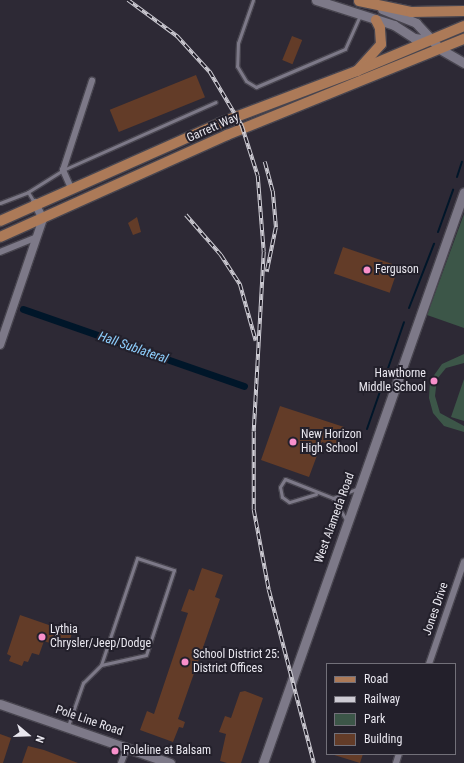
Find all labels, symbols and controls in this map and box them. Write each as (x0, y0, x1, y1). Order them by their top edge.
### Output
street label: Garrett Way (185, 110, 241, 146)
place label: Ferguson (375, 263, 419, 277)
marker: Ferguson (362, 265, 372, 275)
water label: Hall Sublateral (96, 329, 170, 367)
place label: Hawthorne Middle School (359, 367, 426, 395)
marker: Hawthorne Middle School (429, 376, 439, 386)
place label: New Horizon High School (301, 428, 361, 456)
marker: New Horizon High School (288, 437, 298, 447)
street label: West Alameda Road (312, 471, 358, 565)
street label: Jones Drive (420, 580, 452, 638)
place label: Lythia Chrysler/Jeep/Dodge (50, 623, 151, 651)
marker: Lythia Chrysler/Jeep/Dodge (37, 632, 47, 642)
place label: School District 25: District Offices (193, 648, 280, 676)
marker: School District 25: District Offices (180, 657, 190, 667)
legend (326, 663, 456, 755)
text: Road (364, 672, 388, 686)
text: Railway (364, 692, 400, 706)
street label: Pole Line Road (53, 703, 125, 739)
text: Park (364, 712, 385, 726)
north arrow (8, 715, 48, 755)
text: Building (364, 732, 402, 746)
text: N (33, 734, 47, 744)
place label: Poleline at Balsam (123, 744, 211, 758)
marker: Poleline at Balsam (110, 746, 120, 756)

